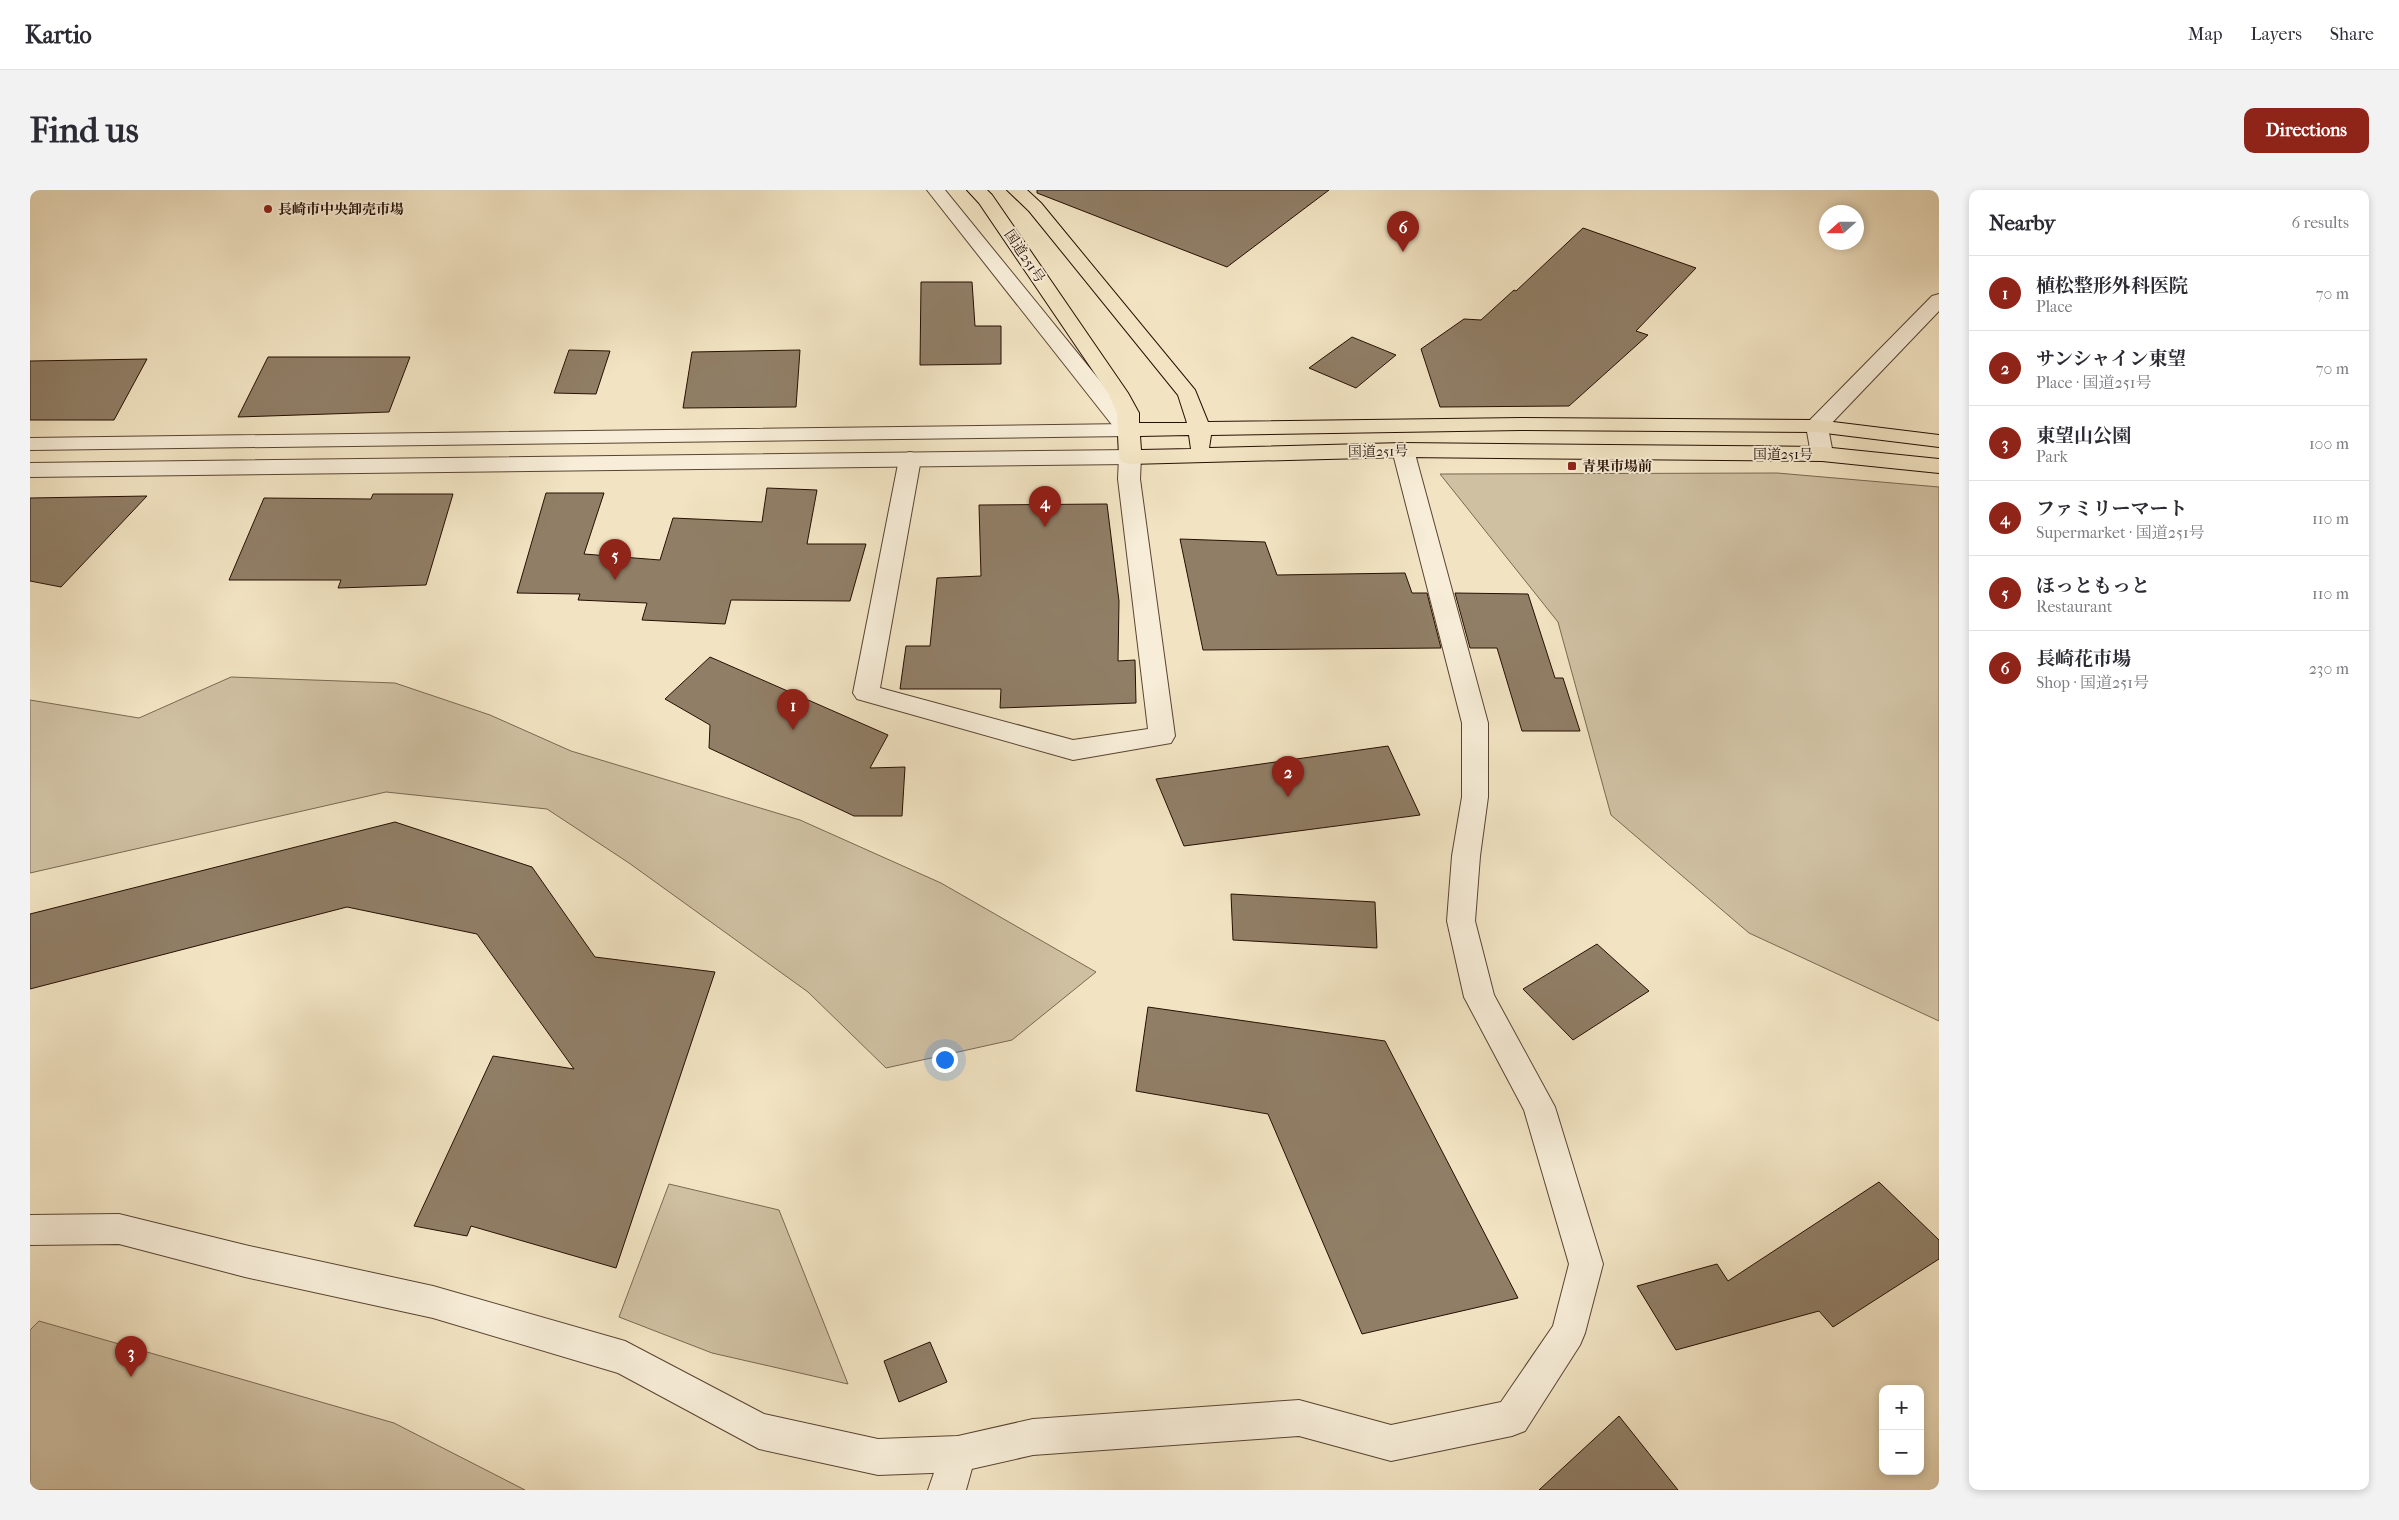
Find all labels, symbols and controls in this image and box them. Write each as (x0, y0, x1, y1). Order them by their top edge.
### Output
text: Kartio (25, 21, 92, 49)
text: Map (2188, 24, 2222, 45)
text: Layers (2250, 24, 2302, 45)
text: Share (2330, 24, 2374, 45)
button: Directions (2244, 108, 2369, 153)
text: Find us (30, 110, 139, 151)
place label: 長崎市中央卸売市場 (278, 201, 404, 218)
marker: 長崎市中央卸売市場 (262, 203, 274, 215)
north arrow (1819, 205, 1864, 250)
pin: 6 (1387, 211, 1419, 252)
text: Nearby (1989, 211, 2055, 235)
text: 6 results (2291, 213, 2349, 232)
street label: 国道251号 (1001, 227, 1048, 286)
text: 植松整形外科医院 (2036, 275, 2188, 297)
text: 1 (2002, 284, 2008, 303)
text: 70 m (2316, 284, 2349, 303)
text: Place (2036, 297, 2072, 316)
text: サンシャイン東望 (2036, 348, 2186, 370)
text: 2 (2001, 359, 2009, 378)
text: 70 m (2316, 359, 2349, 378)
text: Place · 国道251号 (2036, 373, 2151, 392)
text: 東望山公園 (2036, 425, 2131, 447)
text: 3 (2002, 434, 2008, 453)
text: 100 m (2309, 434, 2349, 453)
street label: 国道251号 (1348, 442, 1408, 461)
street label: 国道251号 (1753, 446, 1813, 463)
text: Park (2036, 447, 2068, 466)
place label: 青果市場前 (1582, 458, 1652, 475)
marker: 青果市場前 (1566, 460, 1578, 472)
pin: 4 (1029, 486, 1061, 527)
text: ファミリーマート (2036, 498, 2188, 520)
text: 4 (2000, 509, 2010, 528)
text: 110 m (2312, 509, 2349, 528)
text: Supermarket · 国道251号 (2036, 523, 2205, 542)
pin: 5 (599, 539, 631, 580)
text: ほっともっと (2036, 575, 2150, 597)
text: 5 (2002, 584, 2008, 603)
text: 110 m (2312, 584, 2349, 603)
text: Restaurant (2036, 597, 2112, 616)
text: 長崎花市場 (2036, 648, 2131, 670)
text: 6 (2001, 659, 2009, 678)
text: 230 m (2309, 659, 2349, 678)
text: Shop · 国道251号 (2036, 673, 2149, 692)
pin: 1 (777, 689, 809, 730)
pin: 2 (1272, 756, 1304, 797)
your location (932, 1047, 958, 1073)
pin: 3 (115, 1336, 147, 1377)
map controls (1879, 1385, 1924, 1475)
button: + (1879, 1385, 1924, 1430)
button: − (1879, 1430, 1924, 1475)

